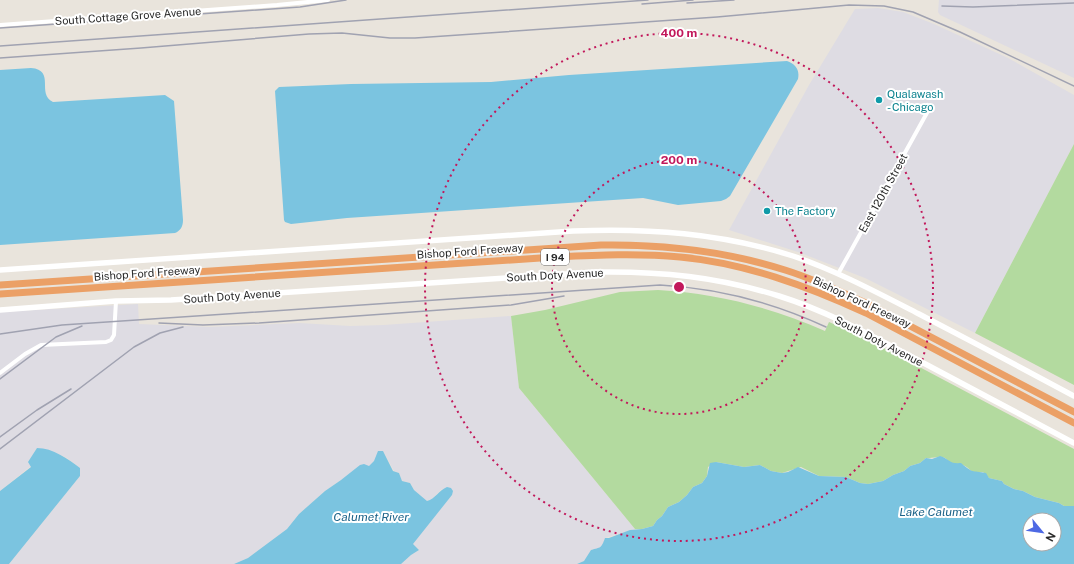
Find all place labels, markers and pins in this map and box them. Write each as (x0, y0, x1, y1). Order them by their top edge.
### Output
place label: Qualawash - Chicago (887, 88, 943, 113)
marker: Qualawash - Chicago (874, 95, 884, 105)
place label: The Factory (775, 205, 836, 217)
marker: The Factory (762, 206, 772, 216)
centre of rings (672, 280, 686, 294)

